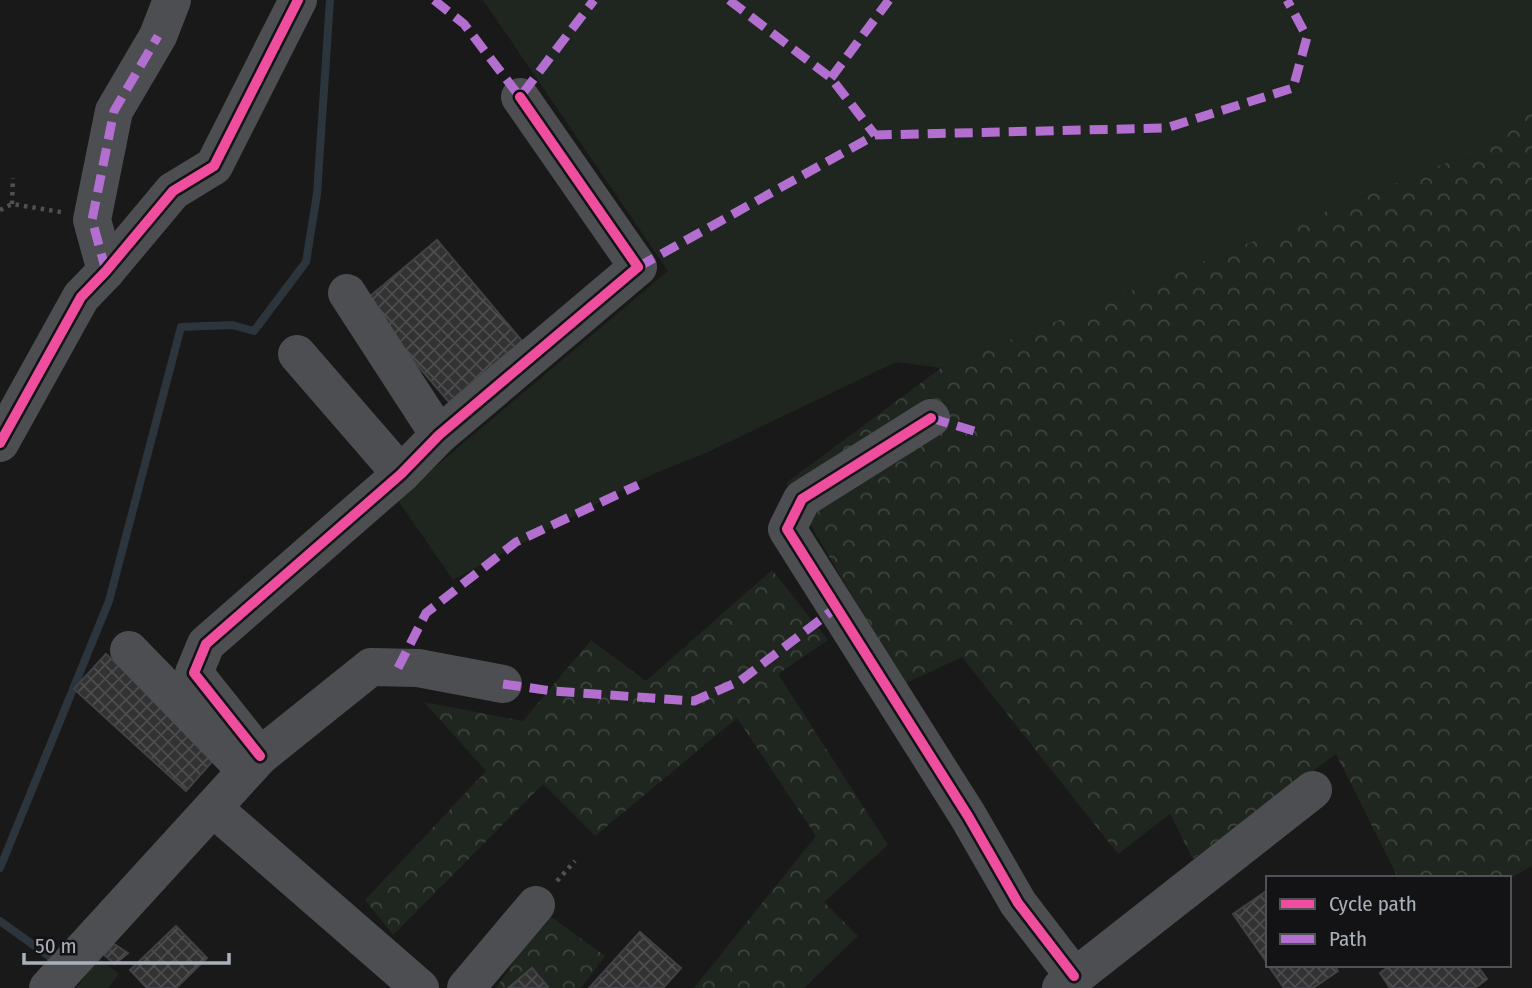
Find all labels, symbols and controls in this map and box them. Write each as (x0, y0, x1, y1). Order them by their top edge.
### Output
legend (1266, 876, 1511, 967)
text: Cycle path (1329, 891, 1417, 917)
scale bar (24, 922, 229, 966)
text: Path (1329, 926, 1367, 952)
text: 50 m (35, 933, 77, 959)

